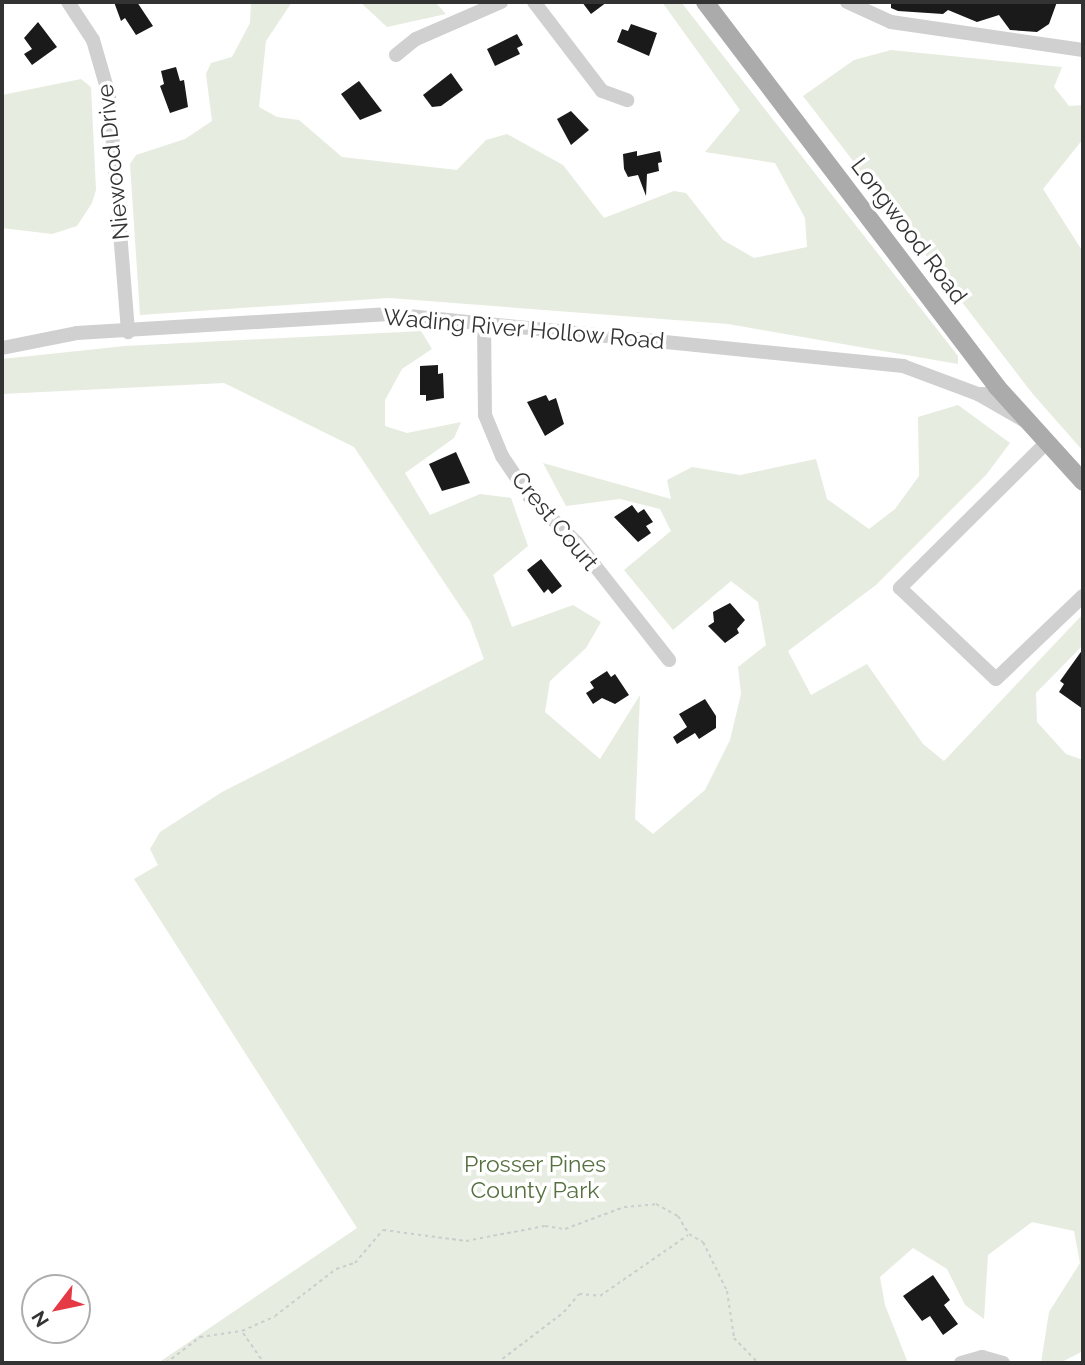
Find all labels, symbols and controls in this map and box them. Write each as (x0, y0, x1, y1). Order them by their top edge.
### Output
street label: Niewood Drive (91, 83, 135, 241)
street label: Longwood Road (845, 153, 973, 309)
street label: Wading River Hollow Road (382, 303, 666, 355)
street label: Crest Court (506, 466, 604, 576)
park label: Prosser Pines County Park (464, 1150, 606, 1204)
north arrow (21, 1274, 91, 1344)
text: N (27, 1307, 53, 1331)

